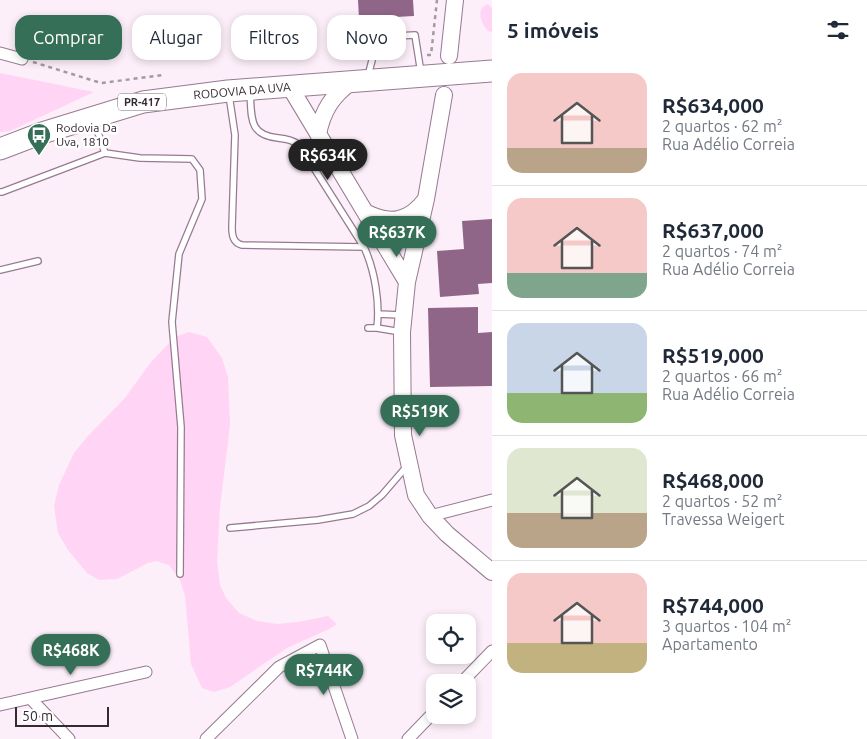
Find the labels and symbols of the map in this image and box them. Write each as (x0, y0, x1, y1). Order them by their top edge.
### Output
street label: RODOVIA DA UVA (193, 80, 291, 101)
road number: PR-417 (118, 94, 166, 110)
place label: Rodovia Da Uva, 1810 (56, 121, 117, 148)
bus stop icon: Rodovia Da Uva, 1810 (26, 122, 52, 156)
pin: R$634K (287, 138, 369, 181)
pin: R$637K (356, 216, 438, 258)
pin: R$519K (379, 394, 461, 437)
pin: R$468K (30, 634, 112, 676)
pin: R$744K (283, 654, 365, 696)
scale bar (15, 704, 109, 727)

